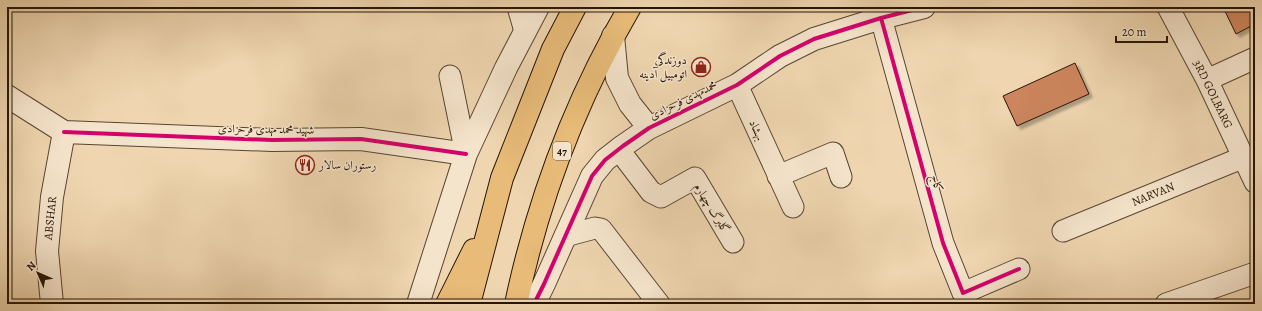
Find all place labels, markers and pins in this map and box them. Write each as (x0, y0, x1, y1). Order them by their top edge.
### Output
place label: دوزندگی اتومبیل آدینه (639, 51, 687, 83)
shop icon: دوزندگی اتومبیل آدینه (690, 56, 712, 78)
restaurant icon: رستوران سالار (294, 154, 316, 176)
place label: رستوران سالار (318, 157, 377, 173)

